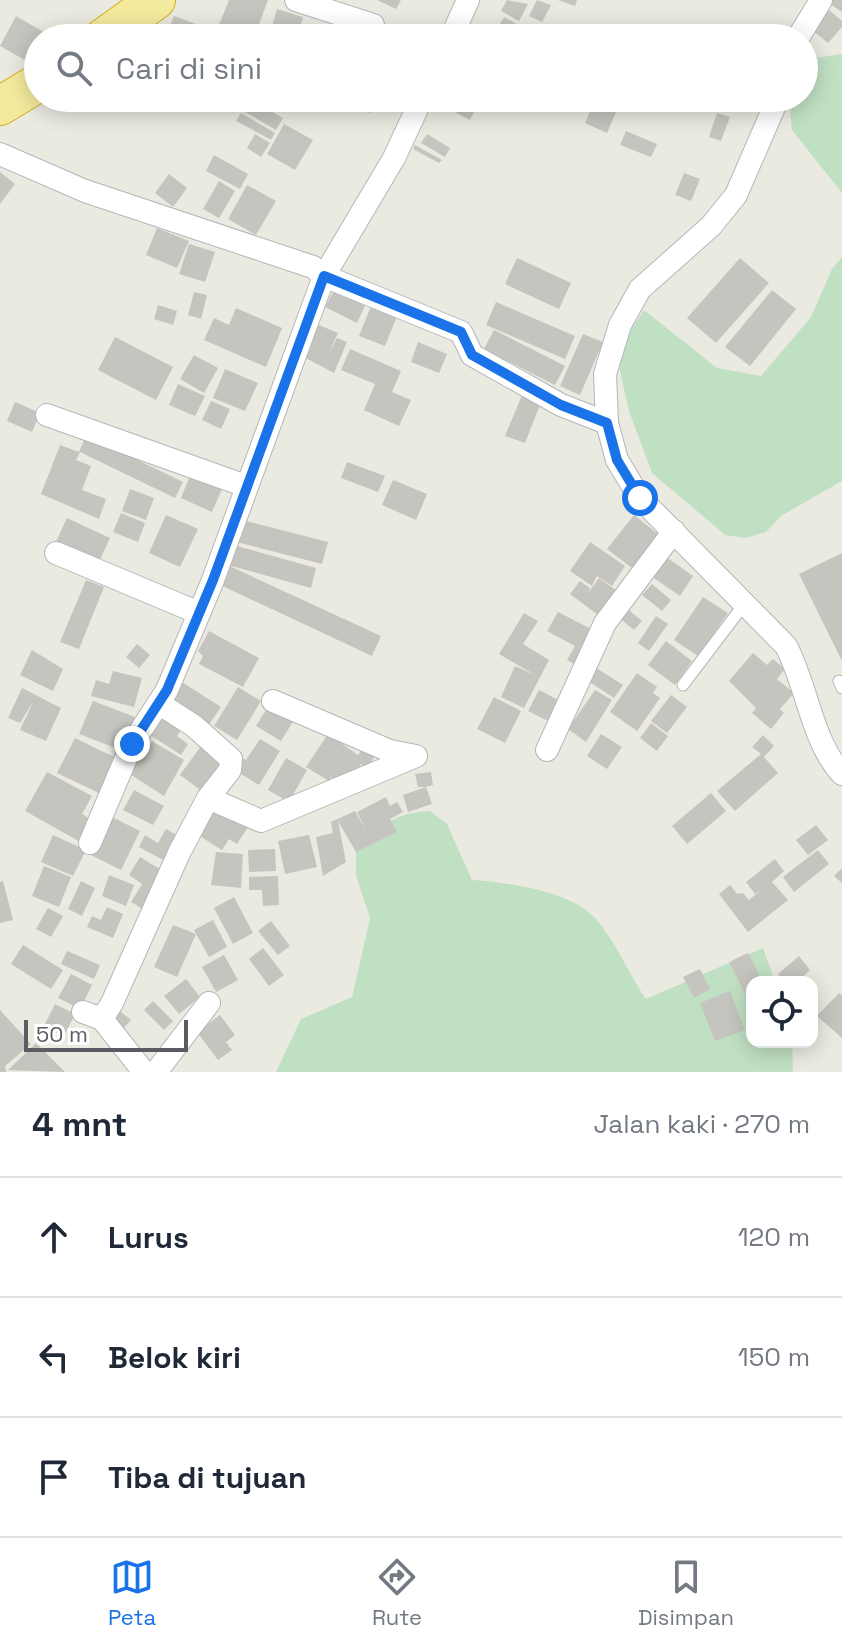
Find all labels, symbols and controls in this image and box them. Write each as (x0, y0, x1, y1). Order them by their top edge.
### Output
search box (24, 24, 818, 112)
icon: search (52, 46, 96, 90)
text: Cari di sini (116, 49, 262, 88)
route start (622, 480, 658, 516)
route end (114, 726, 150, 762)
map controls (746, 976, 818, 1048)
button: locate (746, 976, 818, 1048)
scale bar (24, 1016, 188, 1052)
text: 50 m (36, 1020, 88, 1048)
text: 4 mnt (32, 1103, 127, 1146)
text: Jalan kaki · 270 m (593, 1107, 810, 1141)
icon: ahead (32, 1215, 76, 1259)
text: Lurus (108, 1218, 189, 1257)
text: 120 m (738, 1220, 810, 1254)
icon: left (32, 1335, 76, 1379)
text: Belok kiri (108, 1338, 241, 1377)
text: 150 m (738, 1340, 810, 1374)
icon: arrive (32, 1455, 76, 1499)
text: Tiba di tujuan (108, 1458, 307, 1497)
tab: Peta (108, 1555, 156, 1631)
tab: Rute (372, 1555, 422, 1631)
tab: Disimpan (638, 1555, 734, 1631)

